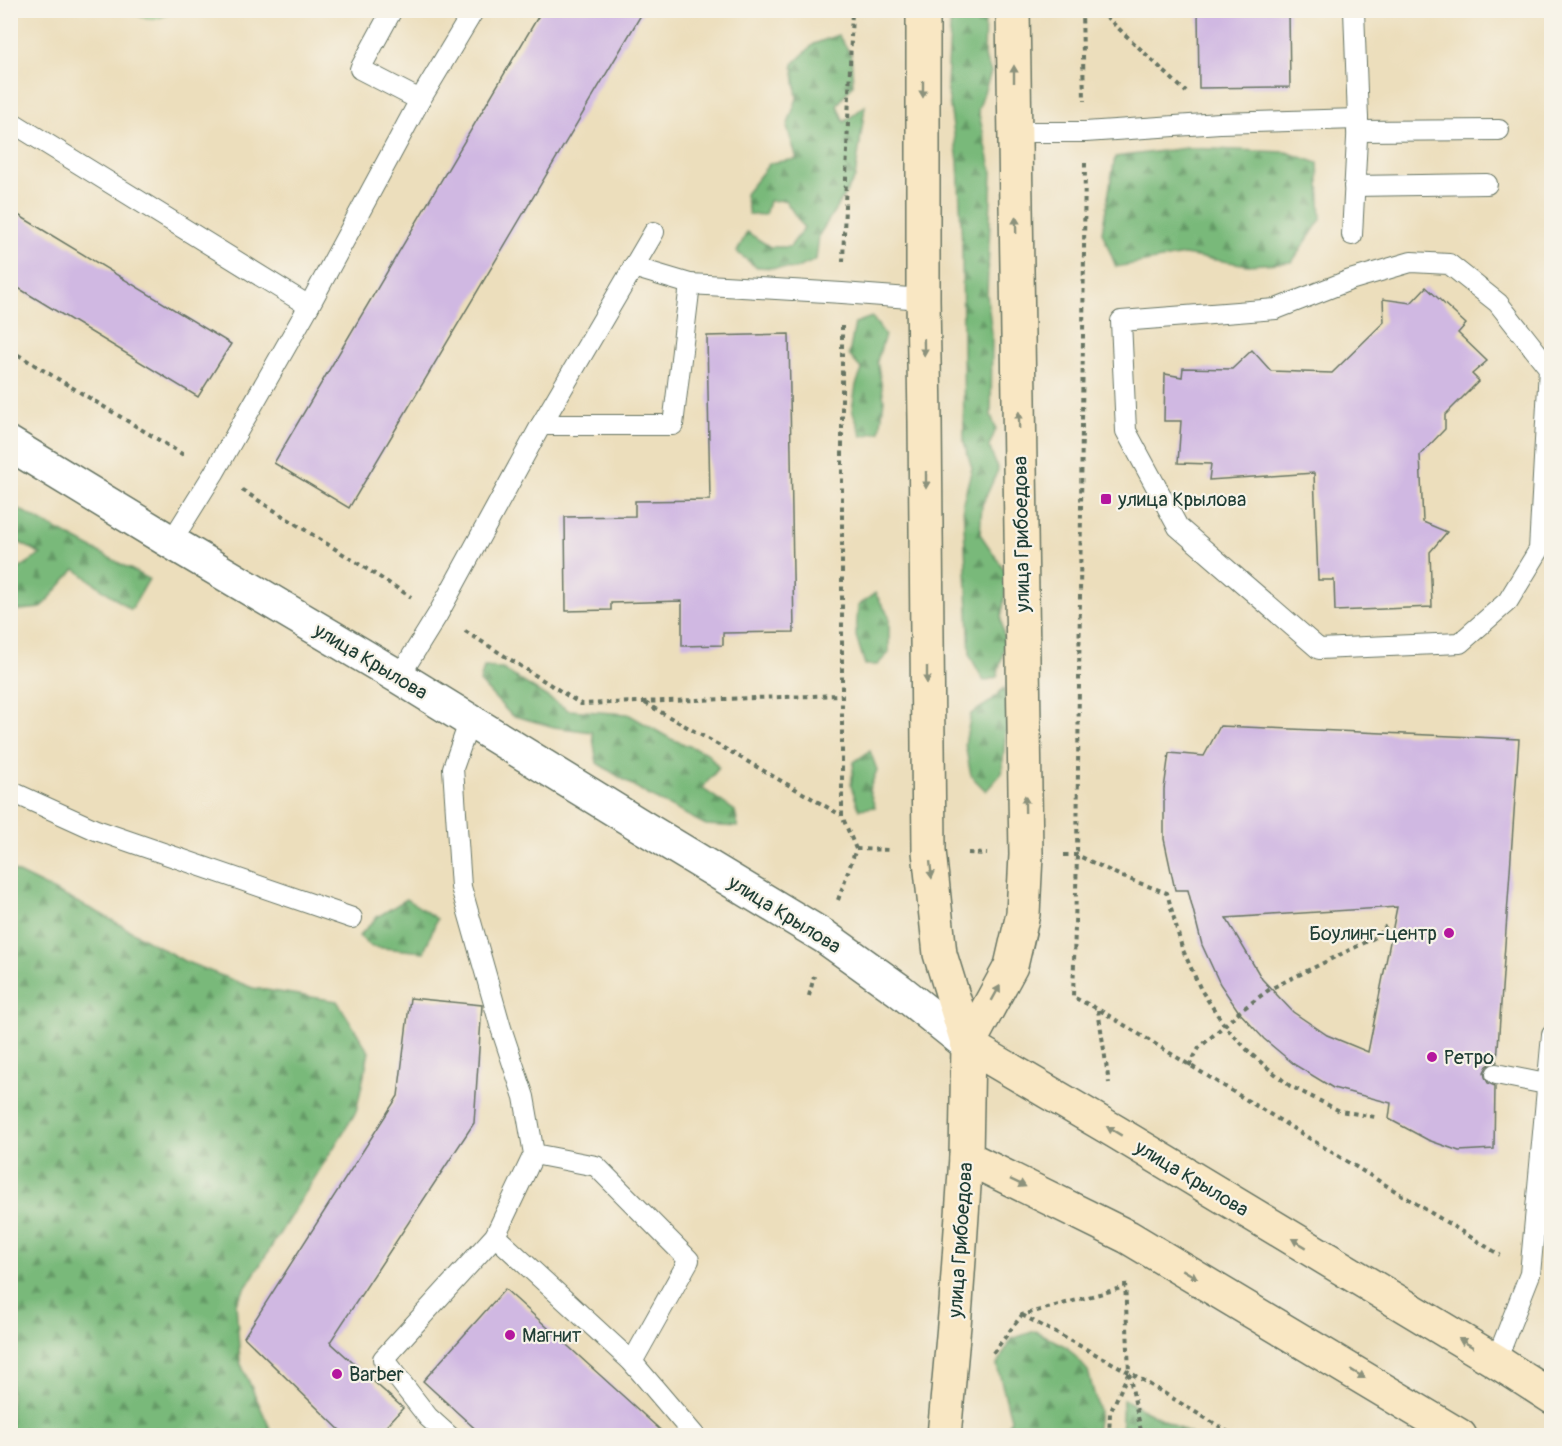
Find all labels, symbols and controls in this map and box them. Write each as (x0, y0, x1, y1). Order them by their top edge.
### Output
one-way arrow (1009, 64, 1018, 83)
one-way arrow (918, 79, 928, 98)
one-way arrow (1011, 215, 1021, 234)
one-way arrow (919, 337, 928, 356)
one-way arrow (1014, 410, 1024, 429)
street label: улица Грибоедова (1008, 456, 1035, 613)
one-way arrow (921, 470, 931, 489)
place label: улица Крылова (1117, 487, 1246, 512)
marker: улица Крылова (1099, 492, 1113, 506)
street label: улица Крылова (308, 617, 432, 705)
one-way arrow (922, 665, 932, 684)
one-way arrow (1020, 794, 1030, 813)
one-way arrow (926, 860, 936, 879)
street label: улица Крылова (723, 869, 846, 959)
place label: Боулинг-центр (1309, 921, 1437, 946)
marker: Боулинг-центр (1442, 926, 1456, 940)
one-way arrow (991, 985, 1001, 1002)
place label: Ретро (1444, 1045, 1494, 1070)
marker: Ретро (1425, 1050, 1439, 1064)
one-way arrow (1106, 1126, 1122, 1137)
street label: улица Крылова (1129, 1134, 1253, 1222)
street label: улица Грибоедова (943, 1161, 978, 1320)
one-way arrow (1010, 1178, 1027, 1187)
one-way arrow (1291, 1237, 1307, 1248)
one-way arrow (1182, 1269, 1198, 1280)
place label: Магнит (522, 1323, 581, 1348)
marker: Магнит (503, 1328, 517, 1342)
one-way arrow (1458, 1338, 1474, 1349)
place label: Barber (349, 1362, 404, 1387)
marker: Barber (330, 1367, 344, 1381)
one-way arrow (1350, 1369, 1366, 1380)

